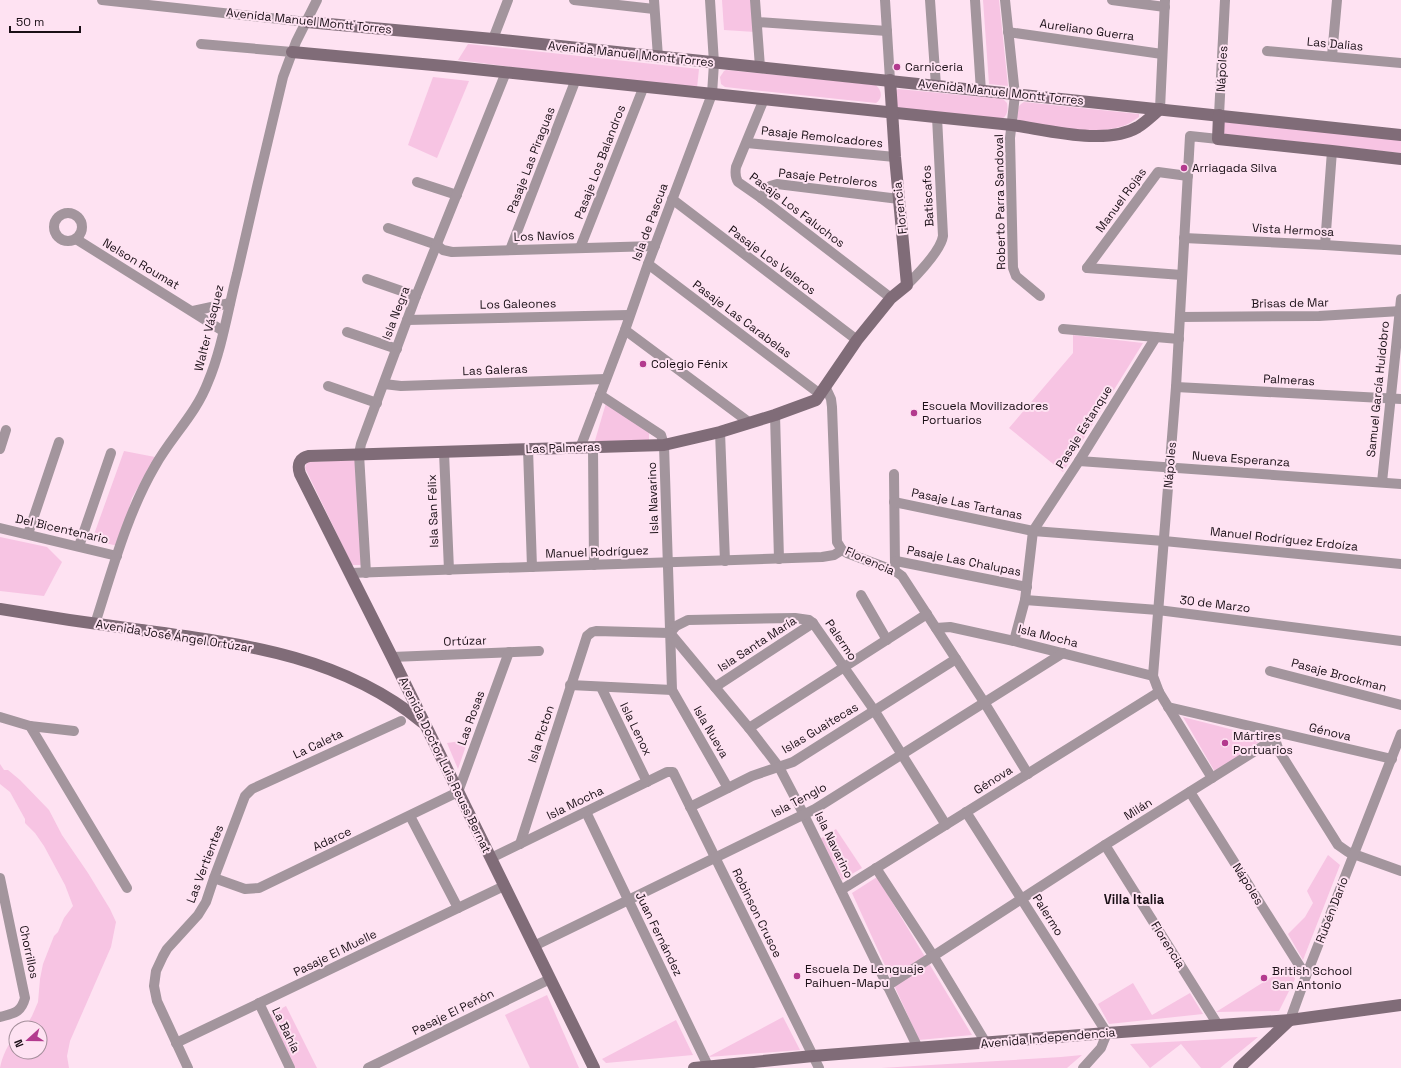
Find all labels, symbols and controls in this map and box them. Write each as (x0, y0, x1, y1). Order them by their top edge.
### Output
street label: Avenida Manuel Montt Torres (225, 4, 393, 38)
scale bar (10, 8, 80, 34)
text: 50 m (16, 14, 44, 30)
street label: Aureliano Guerra (1039, 15, 1135, 45)
street label: Las Dalias (1306, 34, 1364, 54)
street label: Avenida Manuel Montt Torres (547, 37, 715, 71)
street label: Nápoles (1213, 45, 1231, 93)
place label: Carniceria (905, 59, 963, 75)
marker: Carniceria (892, 62, 902, 72)
street label: Avenida Manuel Montt Torres (917, 75, 1085, 109)
street label: Pasaje Los Balandros (571, 102, 629, 222)
street label: Pasaje Las Piraguas (503, 105, 559, 215)
street label: Pasaje Remolcadores (760, 123, 884, 151)
street label: Roberto Parra Sandoval (991, 134, 1009, 270)
place label: Arriagada Silva (1192, 160, 1277, 176)
marker: Arriagada Silva (1179, 163, 1189, 173)
street label: Manuel Rojas (1092, 164, 1150, 236)
street label: Pasaje Petroleros (778, 165, 878, 191)
street label: Batiscafos (918, 165, 938, 227)
street label: Pasaje Los Faluchos (746, 169, 848, 251)
street label: Isla de Pascua (628, 181, 672, 263)
street label: Florencia (889, 181, 911, 235)
street label: Vista Hermosa (1251, 220, 1335, 240)
street label: Pasaje Los Veleros (725, 222, 819, 298)
street label: Los Navíos (513, 227, 575, 245)
street label: Nelson Roumat (100, 235, 182, 293)
street label: Pasaje Las Carabelas (689, 277, 795, 361)
street label: Walter Vásquez (191, 283, 227, 373)
street label: Isla Negra (378, 284, 414, 342)
street label: Brisas de Mar (1251, 294, 1329, 312)
street label: Los Galeones (480, 295, 556, 313)
street label: Samuel García Huidobro (1363, 320, 1393, 458)
place label: Colegio Fénix (651, 356, 728, 372)
marker: Colegio Fénix (638, 359, 648, 369)
street label: Las Galeras (462, 361, 528, 379)
street label: Palmeras (1263, 371, 1315, 389)
street label: Pasaje Estanque (1052, 382, 1116, 472)
place label: Escuela Movilizadores Portuarios (922, 398, 1048, 428)
marker: Escuela Movilizadores Portuarios (909, 408, 919, 418)
street label: Las Palmeras (525, 439, 601, 457)
street label: Nápoles (1160, 441, 1180, 489)
street label: Nueva Esperanza (1192, 448, 1291, 470)
street label: Isla Navarino (644, 462, 662, 534)
street label: Isla San Félix (424, 474, 442, 548)
street label: Pasaje Las Tartanas (910, 484, 1024, 524)
street label: Del Bicentenario (14, 511, 110, 547)
street label: Manuel Rodríguez Erdoíza (1209, 523, 1359, 555)
street label: Manuel Rodríguez (545, 542, 649, 562)
street label: Pasaje Las Chalupas (905, 542, 1023, 580)
street label: Florencia (843, 543, 897, 579)
street label: 30 de Marzo (1179, 592, 1251, 616)
street label: Isla Santa María (715, 613, 799, 675)
street label: Avenida José Ángel Ortúzar (95, 616, 254, 656)
street label: Palermo (821, 616, 861, 664)
street label: Isla Mocha (1016, 621, 1080, 651)
street label: Ortúzar (443, 632, 487, 650)
street label: Pasaje Brockman (1290, 655, 1388, 695)
street label: Avenida Doctor Luis Reuss Bernat (395, 674, 495, 856)
street label: Las Rosas (454, 688, 488, 748)
street label: Islas Guaitecas (779, 699, 861, 757)
street label: Isla Lenox (616, 700, 656, 758)
street label: Isla Picton (524, 703, 558, 765)
street label: Isla Nueva (690, 703, 732, 761)
street label: Génova (1307, 719, 1353, 745)
street label: La Caleta (290, 725, 346, 763)
place label: Mártires Portuarios (1233, 728, 1293, 758)
marker: Mártires Portuarios (1220, 738, 1230, 748)
street label: Génova (971, 762, 1015, 798)
street label: Isla Tenglo (769, 779, 829, 821)
street label: Isla Mocha (544, 782, 606, 824)
street label: Milán (1121, 794, 1155, 824)
street label: Isla Navarino (811, 809, 857, 881)
street label: Las Vertientes (183, 823, 227, 905)
street label: Adarce (310, 823, 354, 855)
street label: Nápoles (1229, 860, 1267, 908)
street label: Robinson Crusoe (728, 866, 786, 960)
street label: Rubén Darío (1312, 874, 1352, 946)
street label: Juan Fernández (632, 889, 686, 979)
street label: Palermo (1029, 891, 1067, 939)
district label: Villa Italia (1104, 891, 1165, 908)
street label: Florencia (1147, 918, 1189, 972)
street label: Chorrillos (16, 924, 42, 980)
street label: Pasaje El Muelle (291, 926, 379, 980)
place label: Escuela De Lenguaje Paihuen-Mapu (805, 961, 924, 991)
place label: British School San Antonio (1272, 963, 1352, 993)
marker: Escuela De Lenguaje Paihuen-Mapu (792, 971, 802, 981)
marker: British School San Antonio (1259, 973, 1269, 983)
street label: Pasaje El Peñón (409, 985, 497, 1039)
street label: La Bahía (268, 1005, 304, 1055)
north arrow (8, 1020, 48, 1060)
street label: Avenida Independencia (980, 1024, 1116, 1052)
text: N (11, 1038, 27, 1050)

